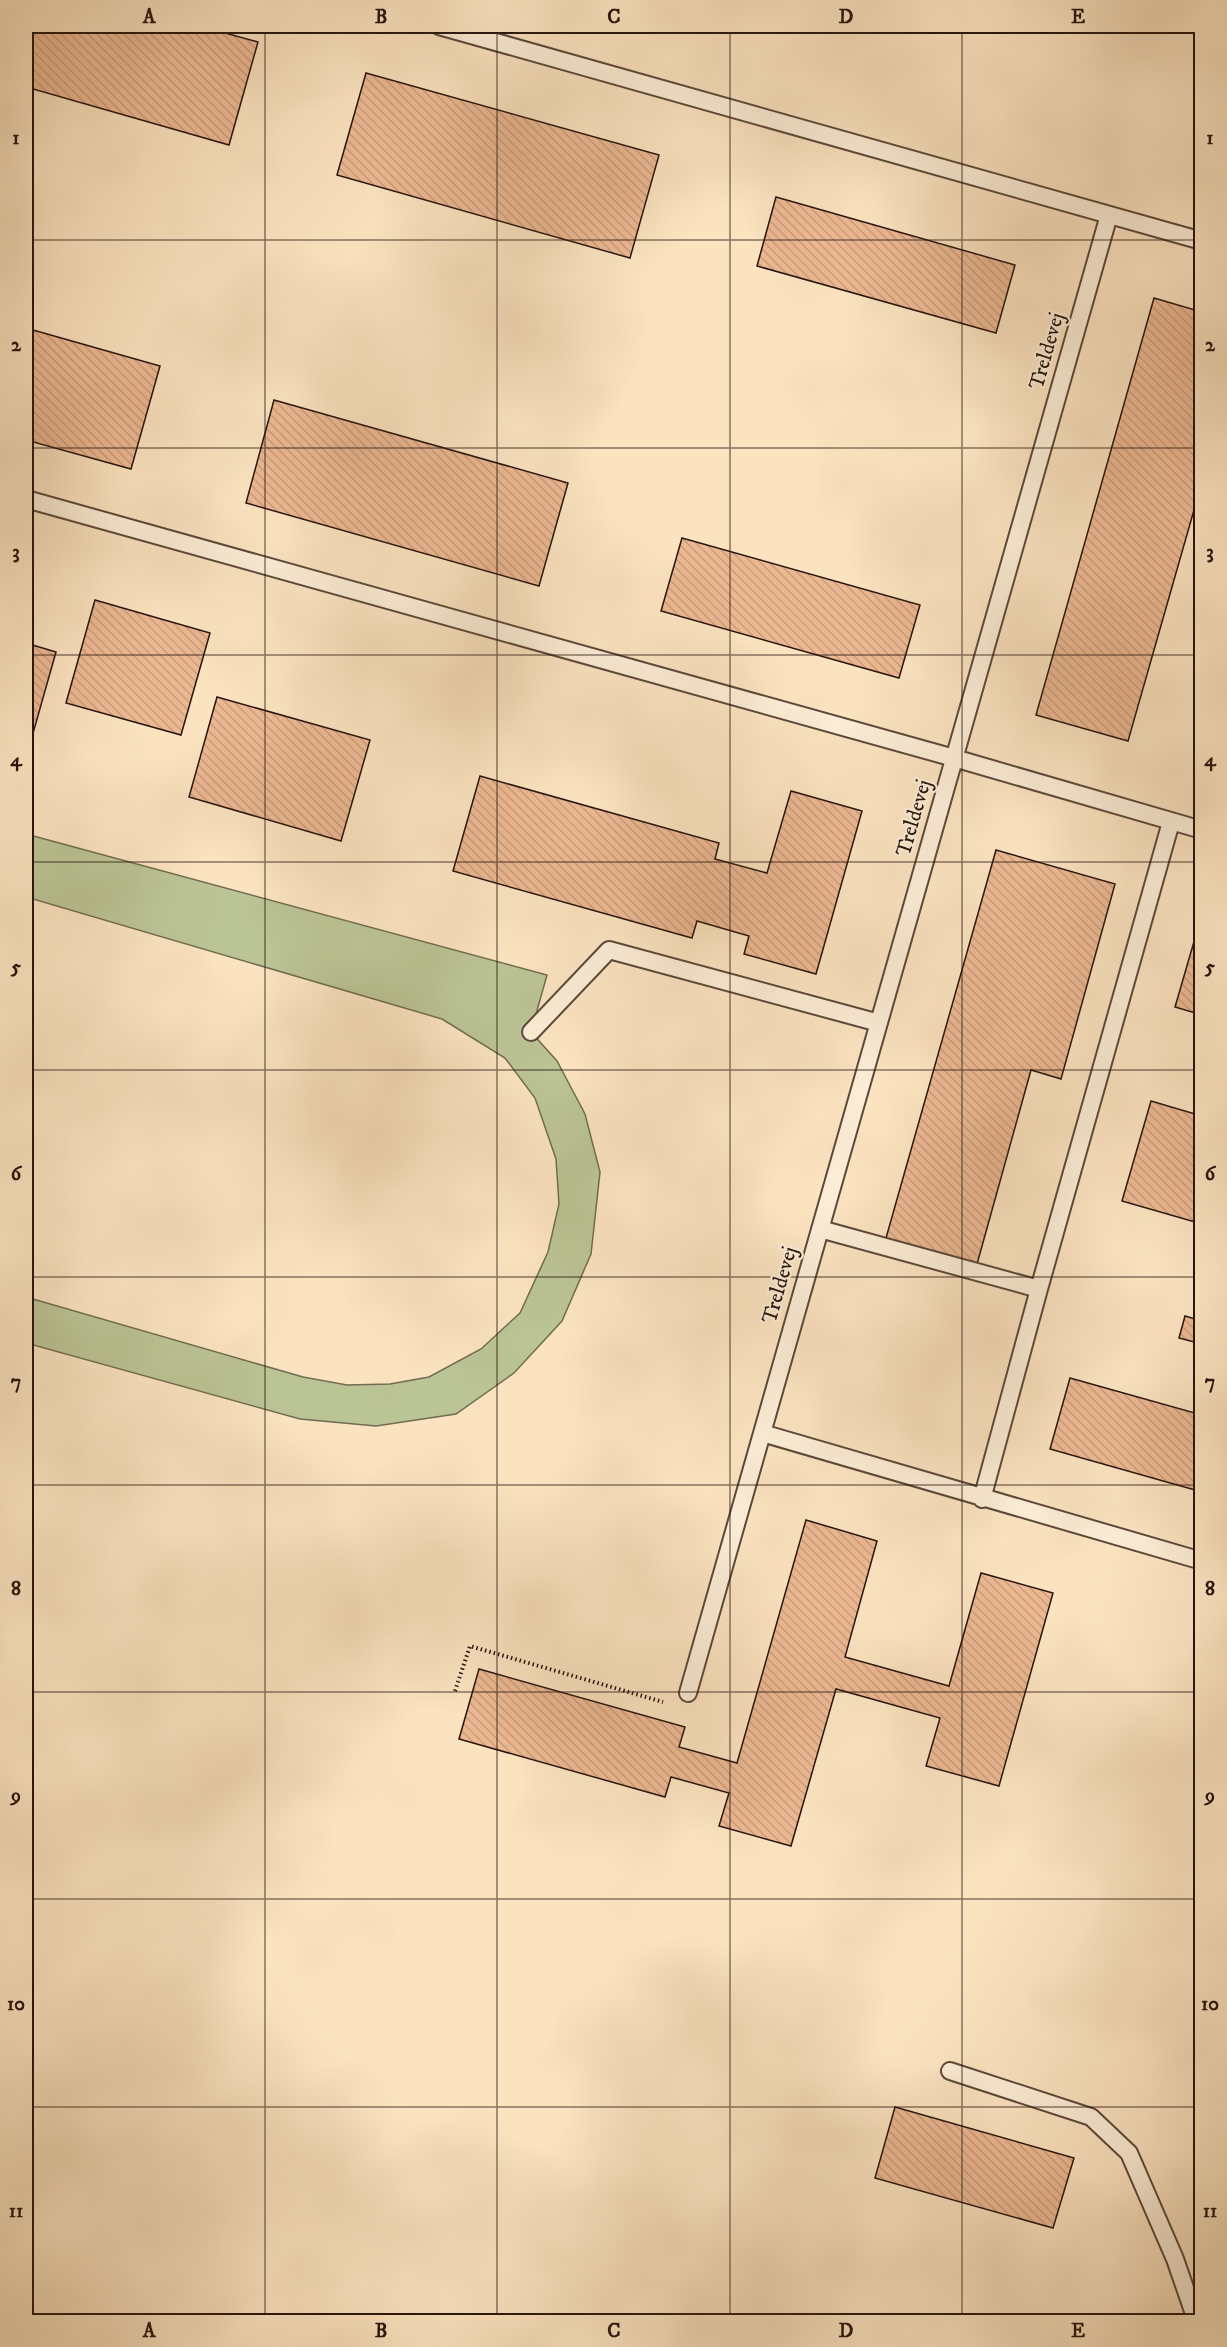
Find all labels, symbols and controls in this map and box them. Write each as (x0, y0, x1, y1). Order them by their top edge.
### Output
text: A (142, 5, 157, 30)
text: B (375, 5, 387, 30)
text: C (607, 5, 621, 30)
text: D (839, 5, 854, 30)
text: E (1071, 5, 1085, 30)
text: 1 (12, 126, 20, 151)
text: 1 (1206, 126, 1214, 151)
street label: Treldevej (1024, 310, 1070, 392)
text: 2 (11, 333, 22, 358)
text: 2 (1205, 333, 1216, 358)
text: 3 (12, 540, 20, 565)
text: 3 (1206, 540, 1214, 565)
text: 4 (10, 748, 23, 773)
text: 4 (1204, 748, 1217, 773)
street label: Treldevej (891, 777, 937, 859)
text: 5 (10, 955, 21, 980)
text: 5 (1204, 955, 1215, 980)
text: 6 (11, 1162, 23, 1187)
text: 6 (1205, 1162, 1217, 1187)
street label: Treldevej (757, 1244, 803, 1326)
text: 7 (11, 1370, 21, 1395)
text: 7 (1205, 1370, 1215, 1395)
text: 8 (11, 1577, 21, 1602)
text: 8 (1205, 1577, 1215, 1602)
text: 9 (9, 1784, 21, 1809)
text: 9 (1203, 1784, 1215, 1809)
text: 10 (7, 1992, 25, 2017)
text: 10 (1201, 1992, 1219, 2017)
text: 11 (9, 2199, 23, 2224)
text: 11 (1203, 2199, 1217, 2224)
text: A (142, 2319, 157, 2344)
text: B (375, 2319, 387, 2344)
text: C (607, 2319, 621, 2344)
text: D (839, 2319, 854, 2344)
text: E (1071, 2319, 1085, 2344)

